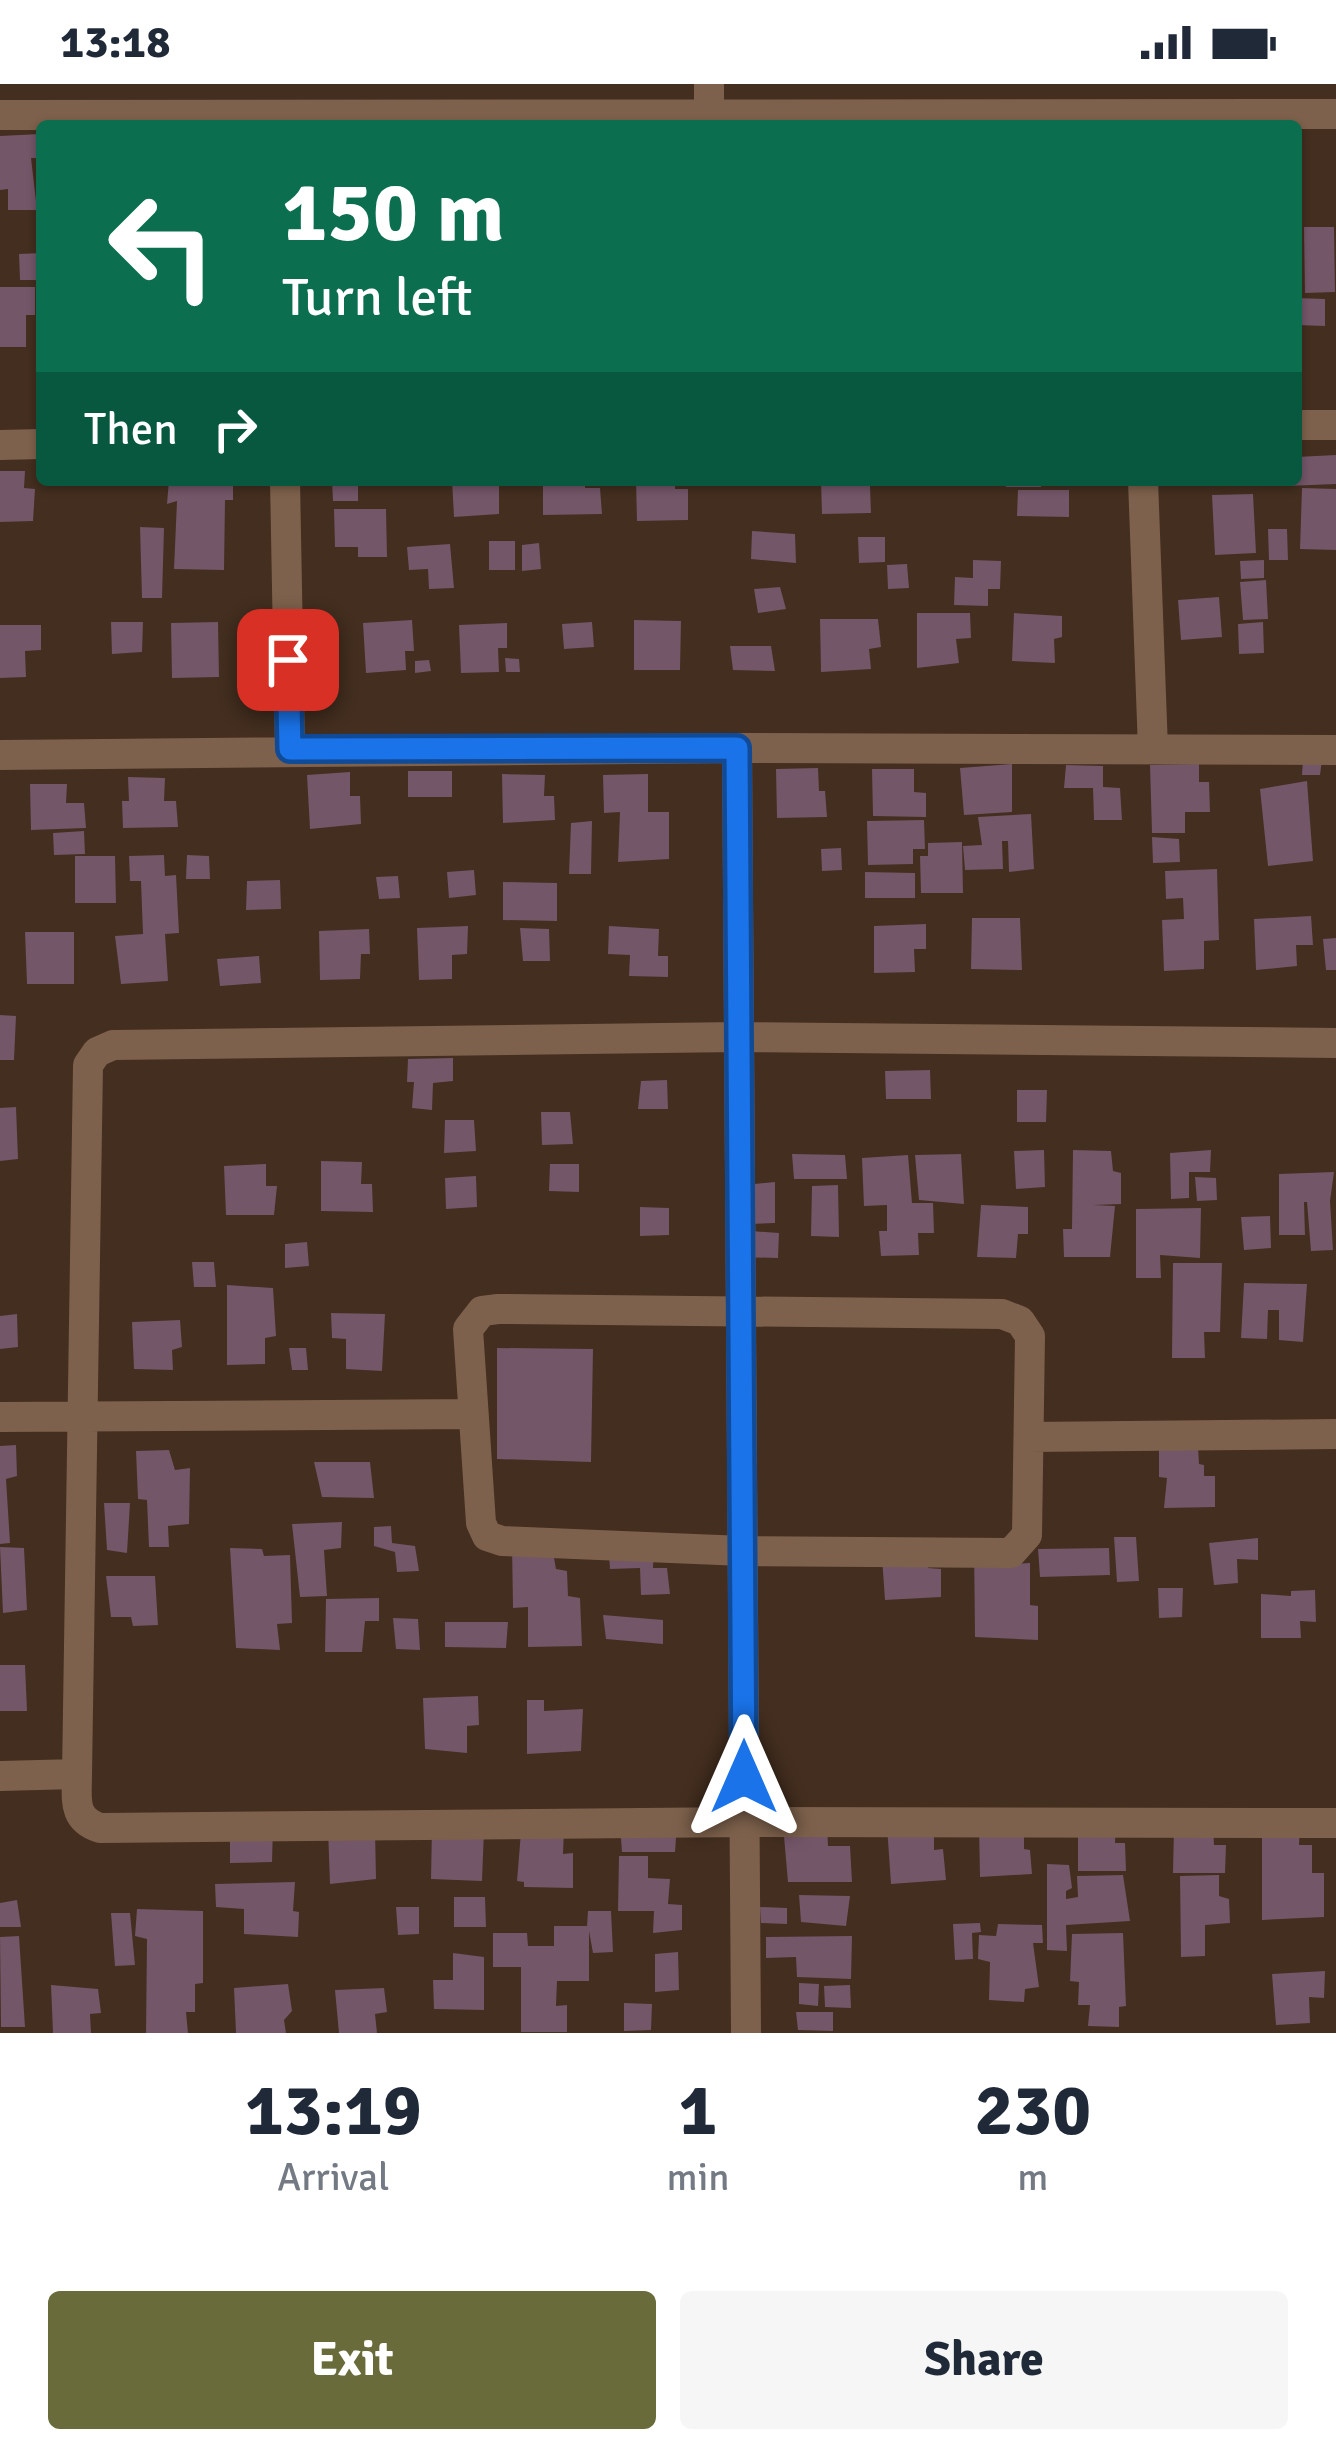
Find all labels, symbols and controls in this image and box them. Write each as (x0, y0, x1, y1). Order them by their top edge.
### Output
text: 13:18 (60, 15, 170, 70)
text: 150 m (282, 161, 504, 265)
icon: left (84, 168, 240, 324)
text: Turn left (282, 264, 472, 331)
icon: right (202, 396, 268, 462)
text: Then (84, 402, 178, 457)
pin (237, 609, 339, 711)
icon: arrive (255, 627, 321, 693)
position arrow (681, 1714, 807, 1840)
text: 13:19 (245, 2066, 422, 2155)
text: 1 (679, 2066, 717, 2155)
text: 230 (974, 2066, 1091, 2155)
text: Arrival (277, 2153, 389, 2201)
text: min (667, 2153, 730, 2201)
text: m (1017, 2153, 1048, 2201)
button: Exit (48, 2291, 656, 2429)
button: Share (680, 2291, 1288, 2429)

